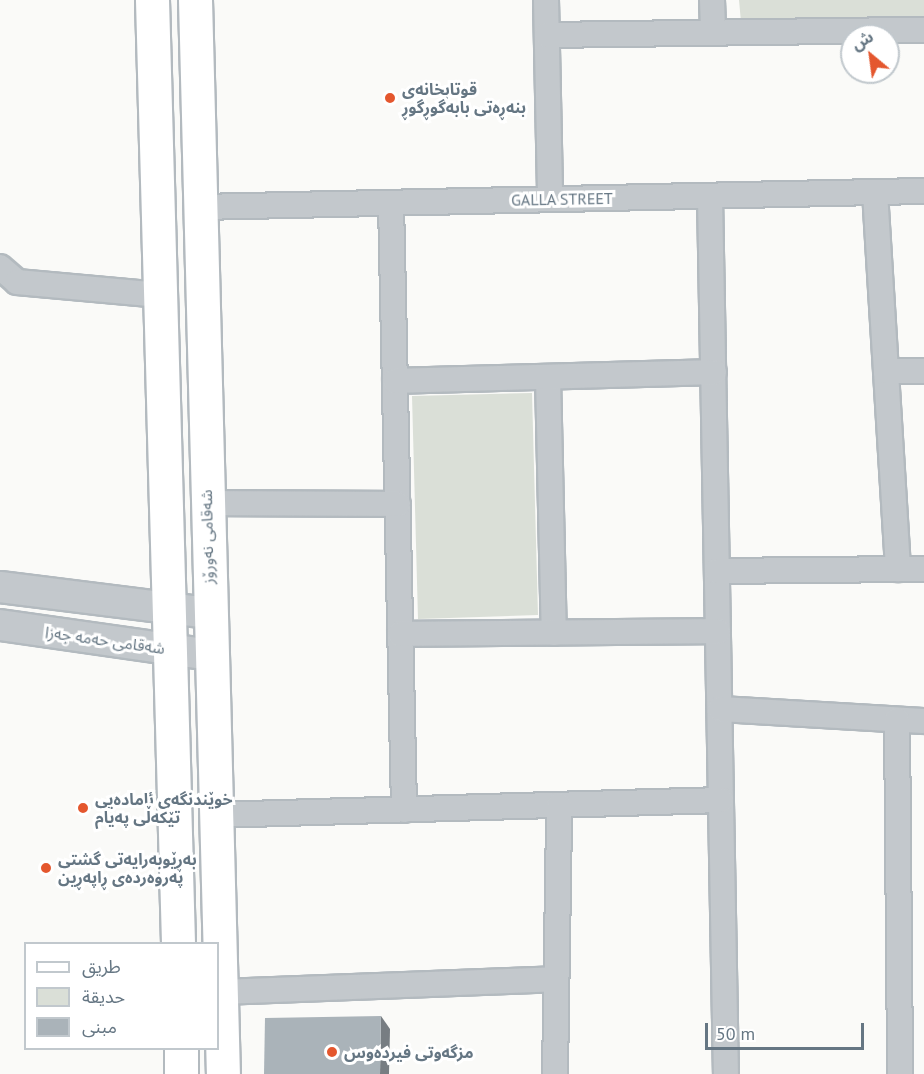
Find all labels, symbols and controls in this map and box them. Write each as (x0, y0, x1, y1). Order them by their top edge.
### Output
north arrow (840, 24, 900, 84)
text: ش (848, 26, 877, 54)
place label: قوتابخانەی بنەڕەتی بابەگوڕگوڕ (402, 79, 526, 117)
marker: قوتابخانەی بنەڕەتی بابەگوڕگوڕ (383, 91, 397, 105)
street label: GALLA STREET (511, 189, 613, 209)
street label: شەقامی نەورۆز (197, 489, 217, 585)
street label: شەقامی حەمە جەزا (44, 622, 166, 658)
place label: خوێندنگەی ئامادەیی تێکەڵی پەیام (95, 789, 233, 827)
marker: خوێندنگەی ئامادەیی تێکەڵی پەیام (76, 801, 90, 815)
place label: بەڕێوبەرایەتی گشتی پەروەردەی ڕاپەڕین (58, 849, 197, 887)
marker: بەڕێوبەرایەتی گشتی پەروەردەی ڕاپەڕین (39, 861, 53, 875)
legend (24, 942, 219, 1050)
text: طريق (82, 955, 121, 978)
text: حديقة (82, 985, 125, 1008)
scale bar (708, 1011, 867, 1049)
text: مبنى (82, 1015, 117, 1038)
text: 50 m (716, 1022, 755, 1045)
place label: مزگەوتی فیردەوس (344, 1042, 474, 1062)
marker: مزگەوتی فیردەوس (325, 1045, 339, 1059)

